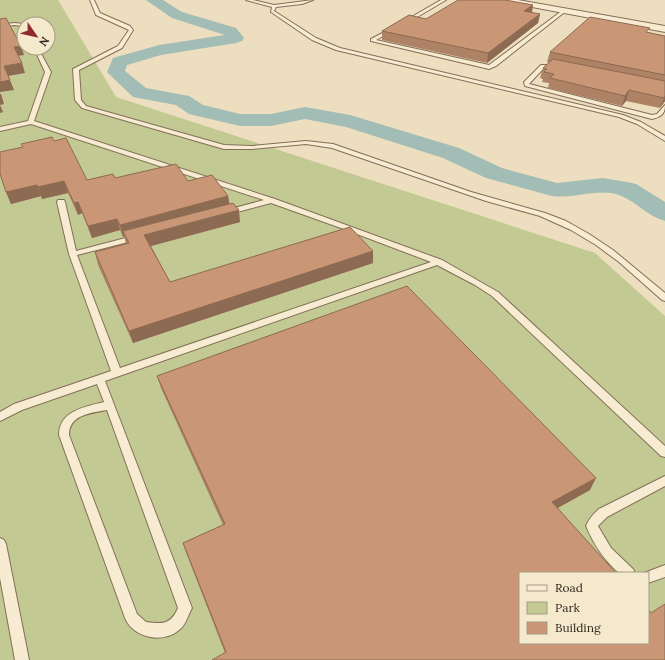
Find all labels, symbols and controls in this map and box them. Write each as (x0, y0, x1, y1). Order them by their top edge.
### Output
north arrow (16, 16, 56, 56)
text: N (36, 34, 52, 49)
legend (519, 572, 649, 644)
text: Road (555, 580, 583, 595)
text: Park (555, 600, 581, 615)
text: Building (555, 620, 601, 635)

